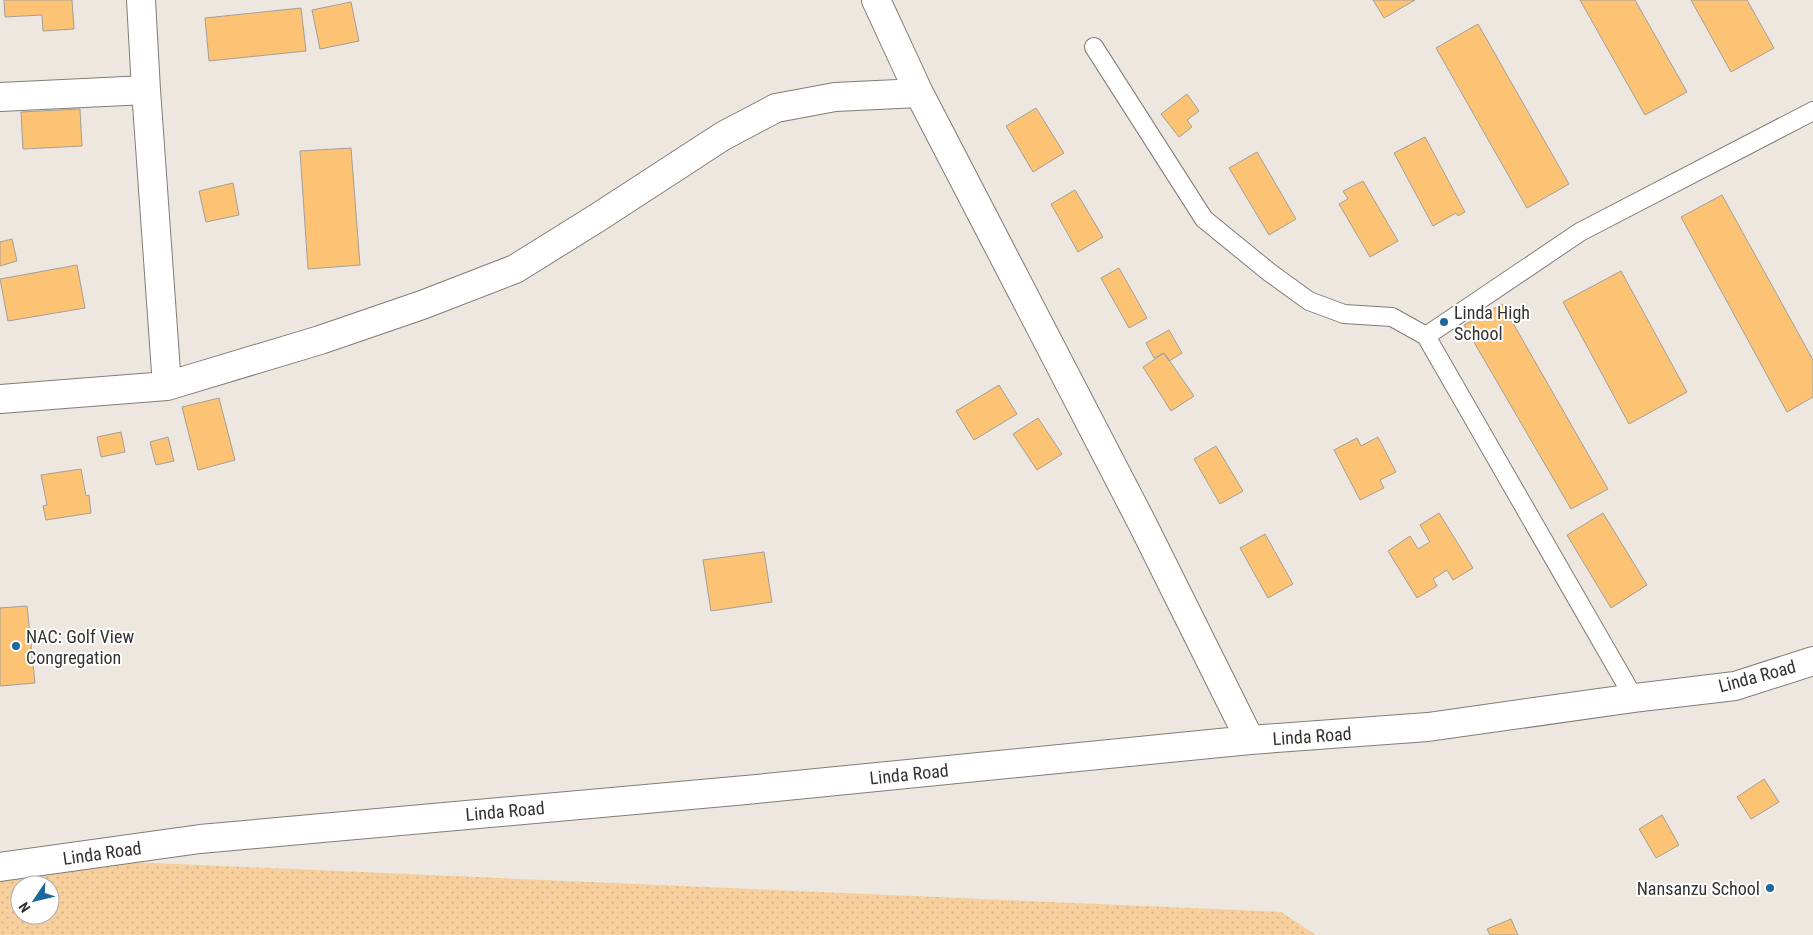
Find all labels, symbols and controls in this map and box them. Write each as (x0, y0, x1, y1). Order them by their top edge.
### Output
place label: Linda High School (1454, 302, 1530, 344)
marker: Linda High School (1438, 316, 1450, 328)
place label: NAC: Golf View Congregation (26, 626, 134, 668)
marker: NAC: Golf View Congregation (10, 640, 22, 652)
street label: Linda Road (1716, 656, 1798, 696)
street label: Linda Road (1272, 723, 1352, 749)
street label: Linda Road (869, 759, 949, 789)
street label: Linda Road (465, 797, 545, 825)
street label: Linda Road (61, 837, 143, 869)
north arrow (10, 875, 60, 925)
place label: Nansanzu School (1637, 878, 1760, 899)
marker: Nansanzu School (1764, 882, 1776, 894)
text: N (15, 899, 33, 916)

